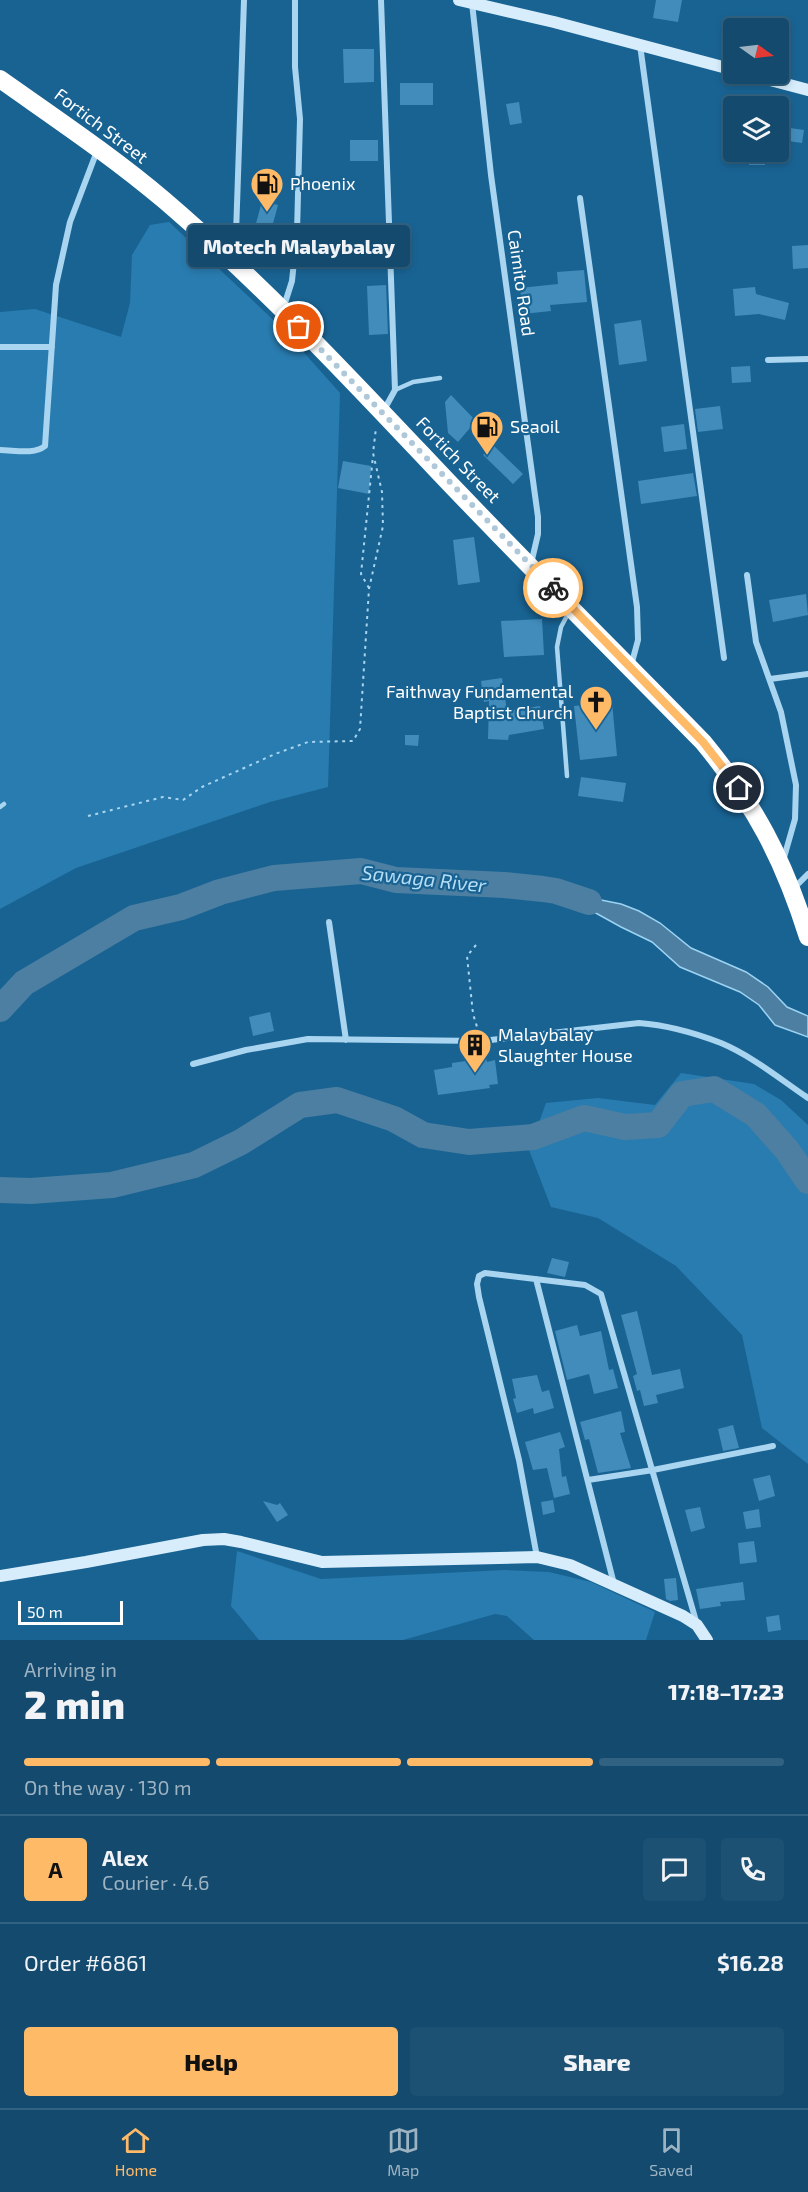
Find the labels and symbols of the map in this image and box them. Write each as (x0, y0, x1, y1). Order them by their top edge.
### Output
north arrow (723, 18, 789, 84)
street label: Fortich Street (50, 83, 153, 168)
fuel station icon: Phoenix (249, 166, 285, 213)
place label: Phoenix (290, 172, 356, 194)
callout: Motech Malaybalay (188, 225, 410, 267)
street label: Caimito Road (504, 228, 540, 338)
pin (273, 301, 324, 352)
fuel station icon: Seaoil (469, 409, 505, 456)
street label: Fortich Street (412, 412, 505, 507)
place label: Seaoil (510, 415, 560, 437)
courier (523, 558, 583, 618)
place label: Faithway Fundamental Baptist Church (386, 680, 574, 723)
church icon: Faithway Fundamental Baptist Church (578, 684, 614, 731)
pin (713, 762, 764, 813)
water label: Sawaga River (361, 860, 489, 897)
place label: Malaybalay Slaughter House (498, 1023, 633, 1066)
building icon: Malaybalay Slaughter House (457, 1027, 493, 1074)
scale bar (18, 1598, 123, 1626)

